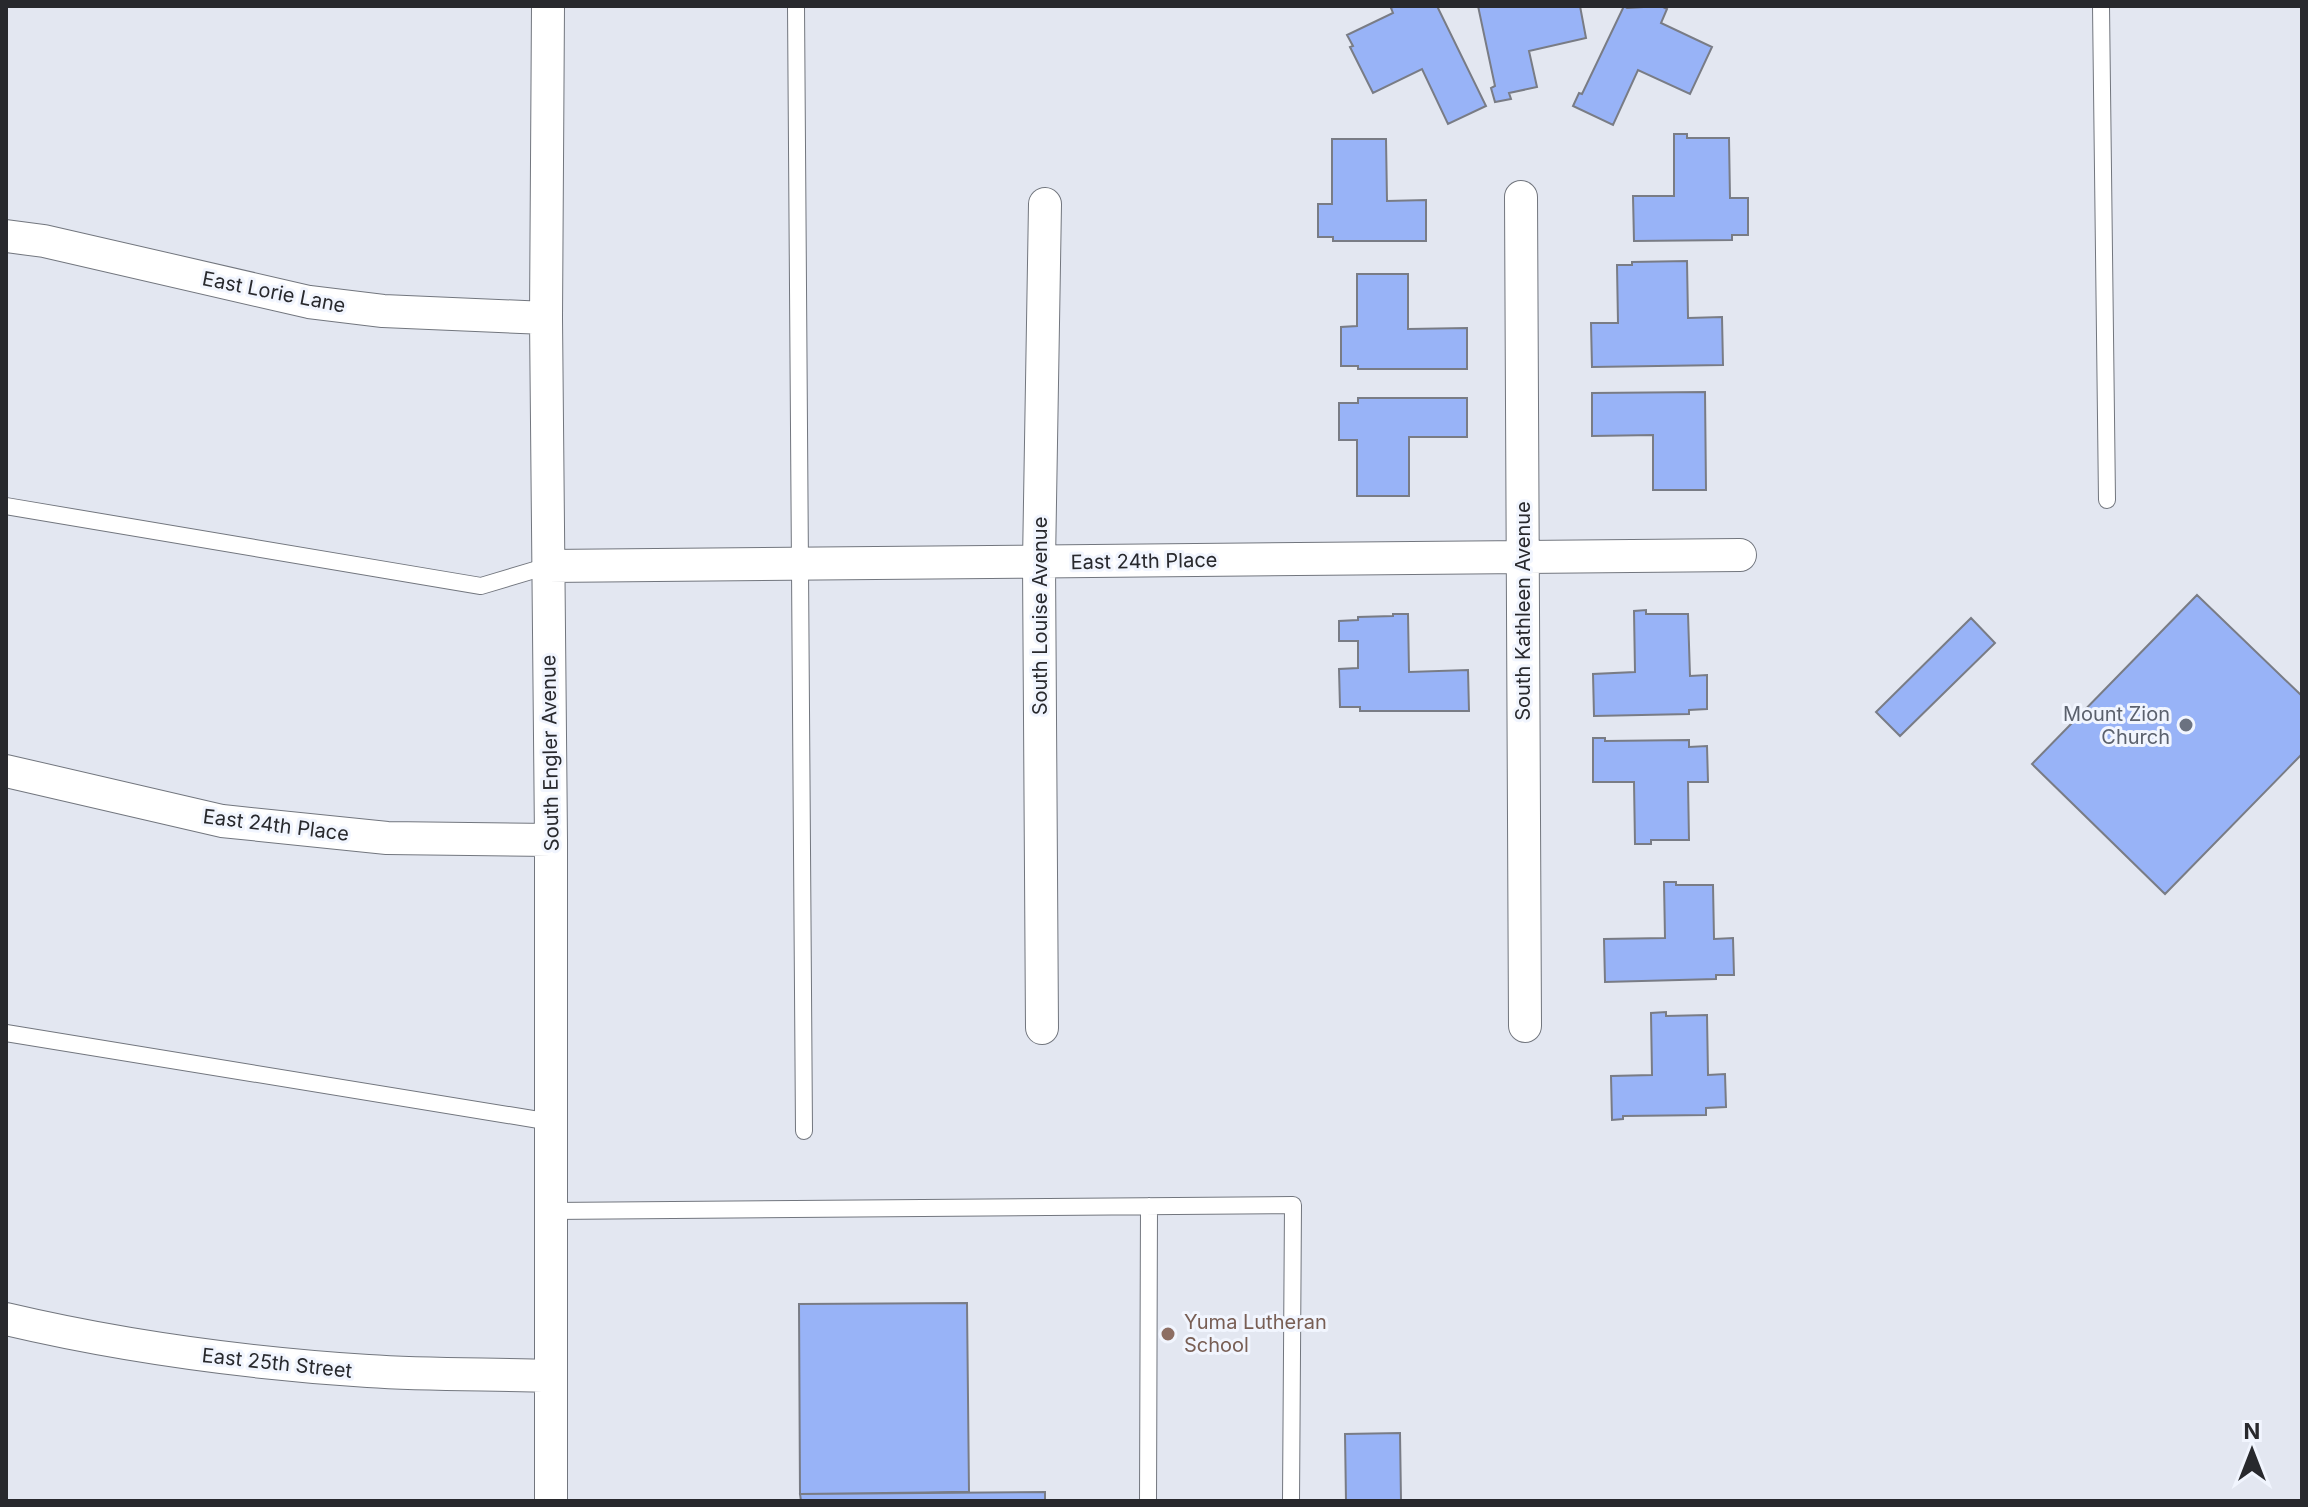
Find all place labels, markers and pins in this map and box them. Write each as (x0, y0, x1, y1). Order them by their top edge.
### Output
place label: Mount Zion Church (2063, 702, 2170, 749)
marker: Mount Zion Church (2177, 716, 2195, 734)
place label: Yuma Lutheran School (1184, 1310, 1327, 1357)
marker: Yuma Lutheran School (1159, 1325, 1177, 1343)

